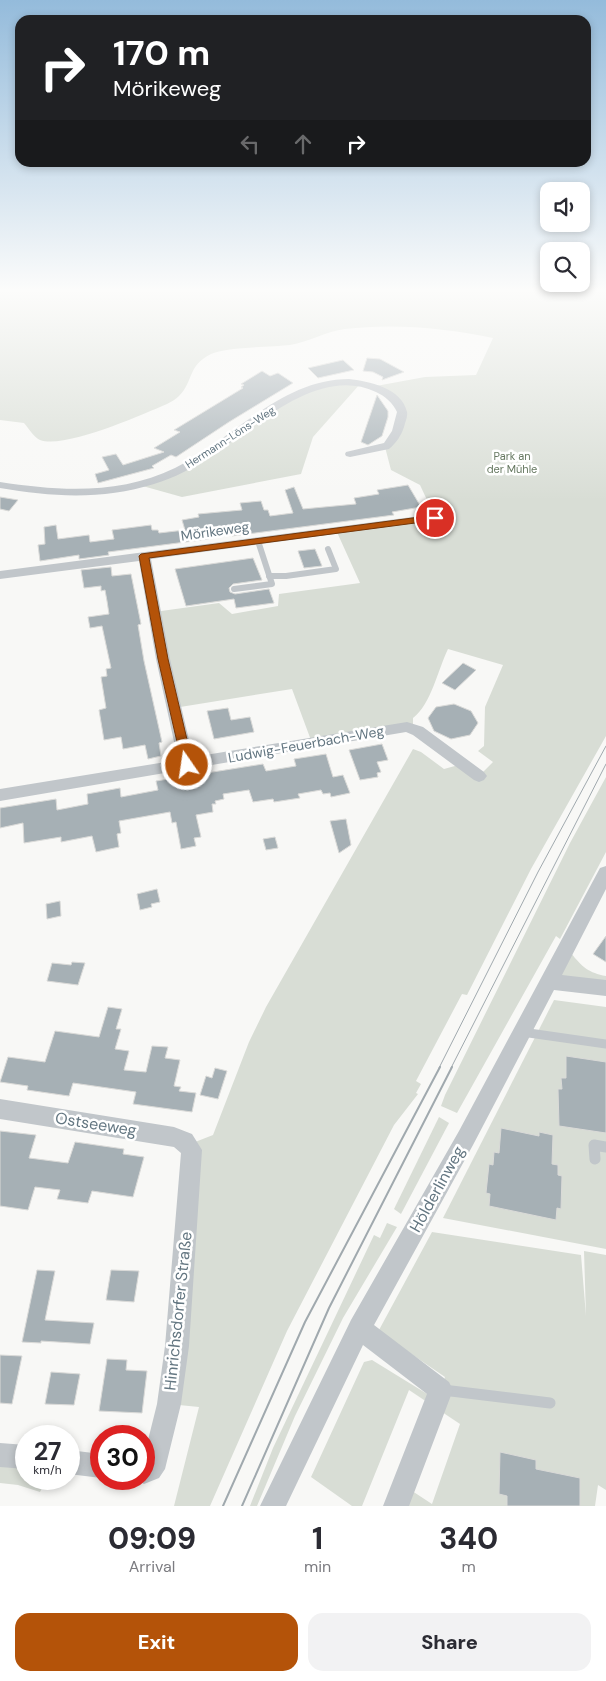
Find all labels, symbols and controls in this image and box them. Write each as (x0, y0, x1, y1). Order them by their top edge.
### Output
text: 170 m (113, 30, 210, 76)
icon: right (30, 35, 95, 100)
text: Mörikeweg (113, 74, 221, 103)
icon: left (236, 130, 264, 158)
icon: ahead (289, 130, 317, 158)
icon: right (342, 130, 370, 158)
map controls (540, 182, 590, 292)
button: sound (540, 182, 590, 232)
button: search (540, 242, 590, 292)
street label: Hermann-Löns-Weg (183, 403, 277, 471)
park label: Park an der Mühle (487, 449, 537, 476)
pin (414, 497, 456, 539)
icon: arrive (421, 504, 449, 532)
street label: Mörikeweg (180, 517, 251, 545)
street label: Ludwig-Feuerbach-Weg (227, 721, 386, 767)
position arrow (160, 738, 212, 790)
street label: Ostseeweg (54, 1107, 138, 1141)
street label: Hölderlinweg (405, 1142, 469, 1236)
street label: Hinrichsdorfer Straße (159, 1231, 197, 1391)
speed limit sign: 30 (90, 1425, 155, 1490)
text: 27 (34, 1435, 61, 1468)
text: km/h (33, 1462, 62, 1478)
text: 09:09 (108, 1519, 196, 1558)
text: 1 (312, 1519, 323, 1558)
text: 340 (439, 1519, 498, 1558)
text: Arrival (129, 1556, 175, 1577)
text: min (304, 1556, 331, 1577)
text: m (462, 1556, 476, 1577)
button: Exit (15, 1613, 298, 1671)
button: Share (308, 1613, 591, 1671)

